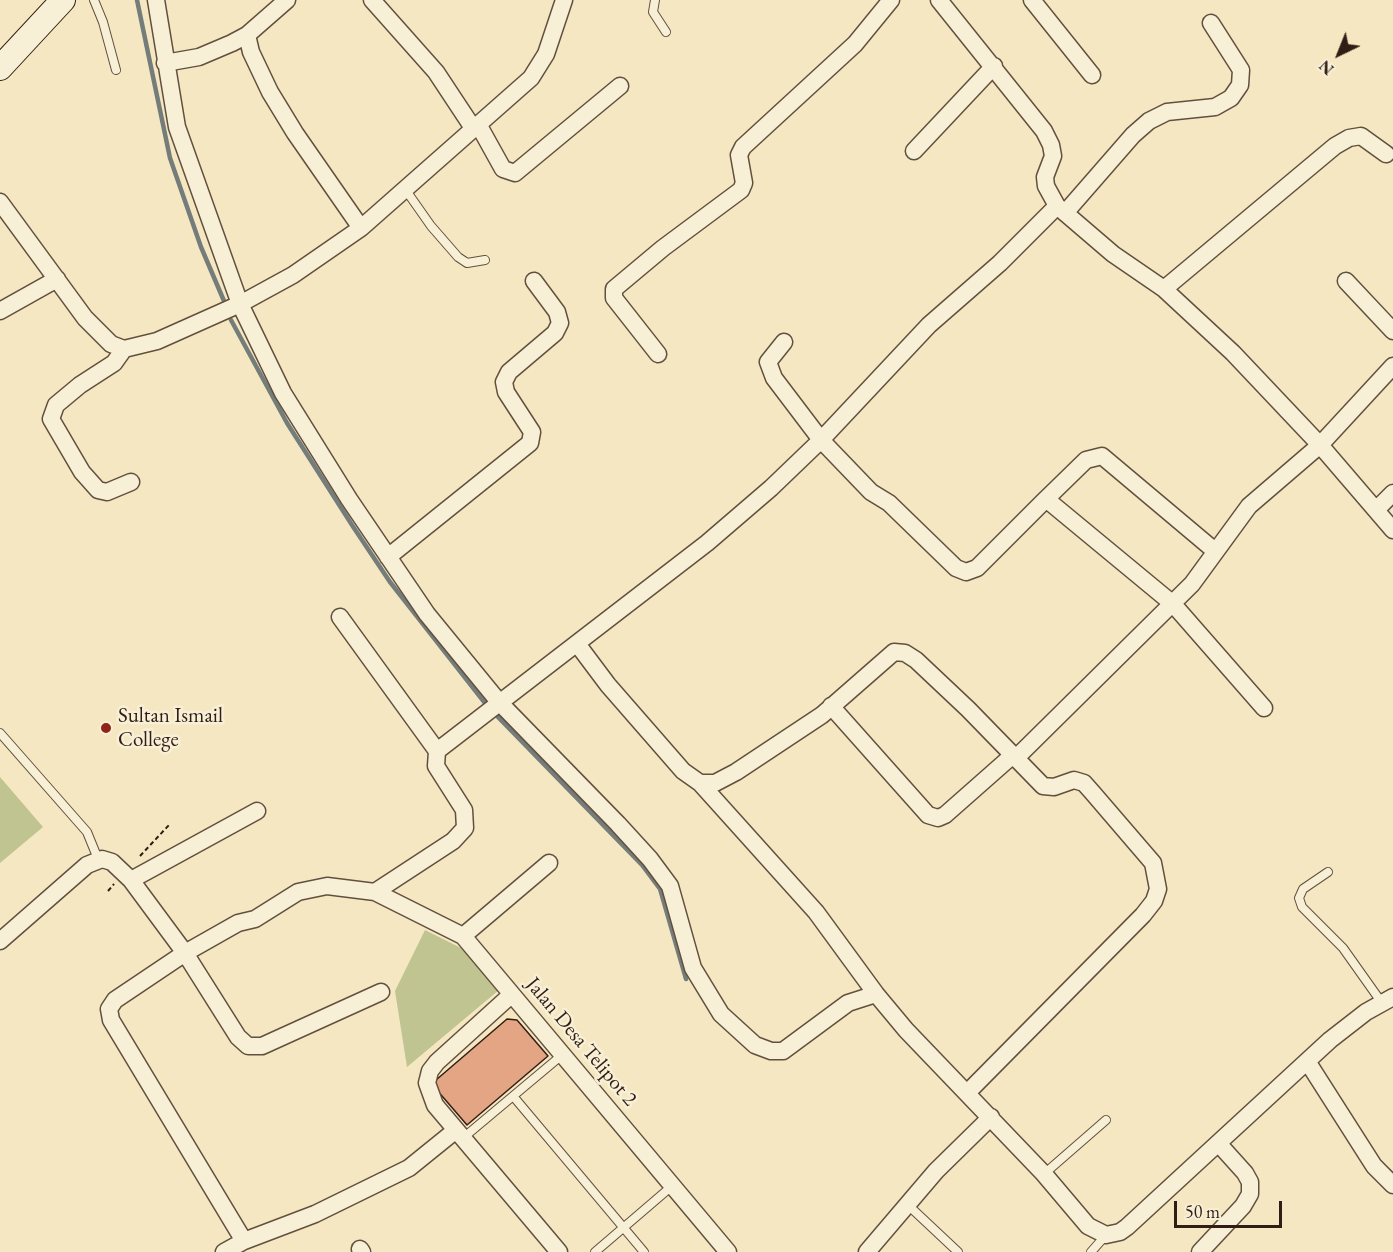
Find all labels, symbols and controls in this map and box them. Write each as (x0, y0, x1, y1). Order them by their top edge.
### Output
north arrow (1309, 24, 1369, 84)
text: N (1314, 55, 1338, 80)
place label: Sultan Ismail College (118, 703, 223, 753)
marker: Sultan Ismail College (99, 721, 113, 735)
street label: Jalan Desa Telipot 2 (520, 973, 642, 1111)
scale bar (1177, 1189, 1285, 1227)
text: 50 m (1185, 1200, 1220, 1223)

